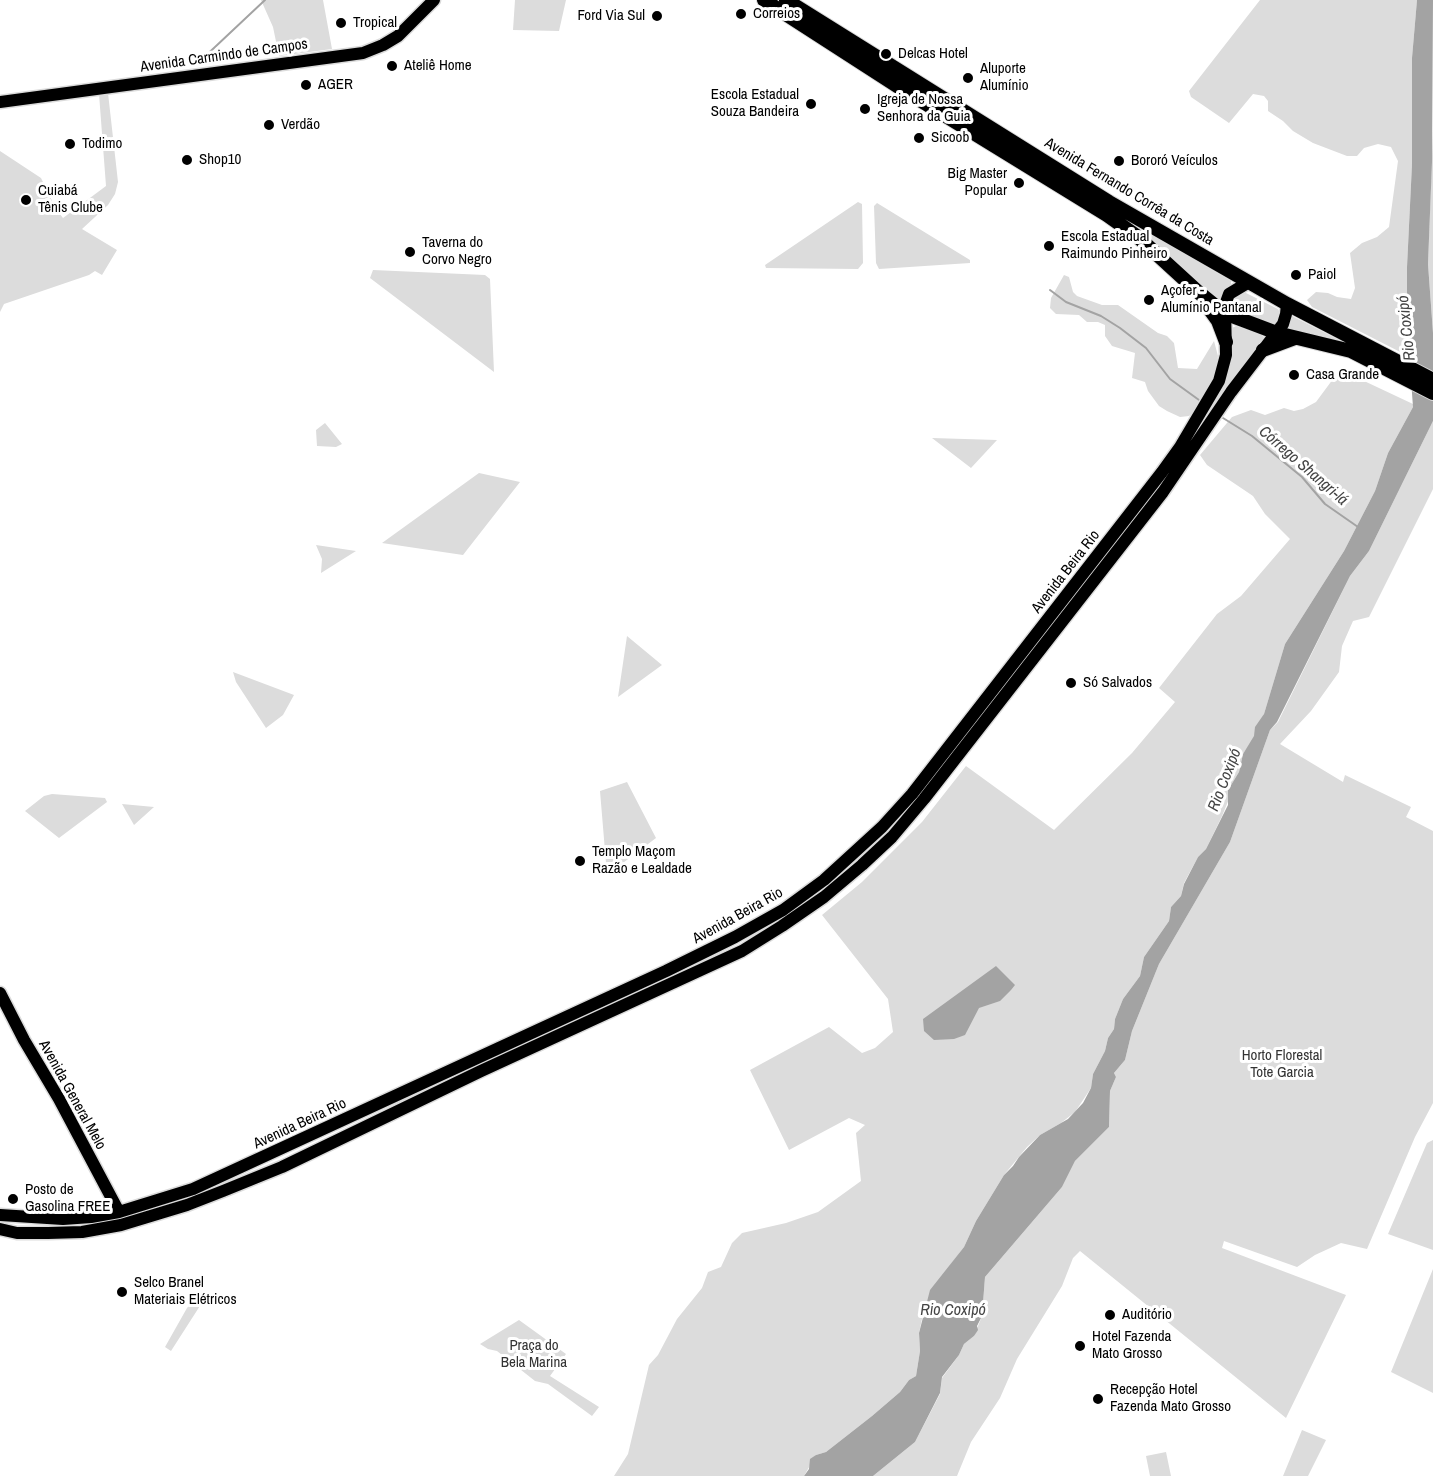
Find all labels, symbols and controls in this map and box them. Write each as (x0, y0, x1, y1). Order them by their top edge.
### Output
place label: Correios (753, 5, 800, 23)
place label: Ford Via Sul (577, 7, 645, 25)
marker: Correios (734, 7, 748, 21)
marker: Ford Via Sul (650, 9, 664, 23)
place label: Tropical (353, 14, 397, 32)
marker: Tropical (334, 16, 348, 30)
street label: Avenida Carmindo de Campos (139, 35, 309, 77)
place label: Delcas Hotel (898, 45, 968, 63)
marker: Delcas Hotel (879, 47, 893, 61)
place label: Ateliê Home (404, 57, 472, 75)
marker: Ateliê Home (385, 59, 399, 73)
place label: Aluporte Alumínio (980, 60, 1029, 95)
marker: Aluporte Alumínio (961, 71, 975, 85)
place label: AGER (318, 76, 353, 94)
marker: AGER (299, 78, 313, 92)
place label: Escola Estadual Souza Bandeira (711, 86, 799, 121)
place label: Igreja de Nossa Senhora da Guia (877, 91, 971, 126)
marker: Escola Estadual Souza Bandeira (804, 97, 818, 111)
marker: Igreja de Nossa Senhora da Guia (858, 102, 872, 116)
place label: Verdão (281, 116, 320, 134)
marker: Verdão (262, 118, 276, 132)
place label: Sicoob (931, 129, 969, 147)
marker: Sicoob (912, 131, 926, 145)
street label: Avenida Fernando Corrêa da Costa (1041, 134, 1217, 250)
place label: Todimo (82, 135, 122, 153)
marker: Todimo (63, 137, 77, 151)
place label: Shop10 (199, 151, 241, 169)
place label: Bororó Veículos (1131, 152, 1218, 170)
marker: Shop10 (180, 153, 194, 167)
marker: Bororó Veículos (1112, 154, 1126, 168)
place label: Big Master Popular (948, 165, 1007, 200)
marker: Big Master Popular (1012, 176, 1026, 190)
place label: Cuiabá Tênis Clube (38, 182, 103, 217)
marker: Cuiabá Tênis Clube (19, 193, 33, 207)
place label: Escola Estadual Raimundo Pinheiro (1061, 228, 1168, 263)
place label: Taverna do Corvo Negro (422, 234, 492, 269)
marker: Escola Estadual Raimundo Pinheiro (1042, 239, 1056, 253)
marker: Taverna do Corvo Negro (403, 245, 417, 259)
place label: Paiol (1308, 266, 1336, 284)
marker: Paiol (1289, 268, 1303, 282)
place label: Açofer - Alumínio Pantanal (1161, 282, 1262, 317)
marker: Açofer - Alumínio Pantanal (1142, 293, 1156, 307)
water label: Rio Coxipó (1394, 294, 1420, 362)
place label: Casa Grande (1306, 366, 1379, 384)
marker: Casa Grande (1287, 368, 1301, 382)
water label: Córrego Shangri-lá (1255, 422, 1351, 510)
street label: Avenida Beira Rio (1028, 527, 1104, 617)
place label: Só Salvados (1083, 674, 1152, 692)
marker: Só Salvados (1064, 676, 1078, 690)
water label: Rio Coxipó (1204, 746, 1246, 814)
place label: Templo Maçom Razão e Lealdade (592, 843, 692, 878)
marker: Templo Maçom Razão e Lealdade (573, 854, 587, 868)
street label: Avenida Beira Rio (690, 884, 786, 948)
street label: Avenida General Melo (35, 1037, 109, 1153)
park label: Horto Florestal Tote Garcia (1242, 1047, 1322, 1082)
street label: Avenida Beira Rio (251, 1095, 349, 1153)
place label: Posto de Gasolina FREE (25, 1181, 110, 1216)
marker: Posto de Gasolina FREE (6, 1192, 20, 1206)
place label: Selco Branel Materiais Elétricos (134, 1274, 237, 1309)
marker: Selco Branel Materiais Elétricos (115, 1285, 129, 1299)
water label: Rio Coxipó (920, 1301, 986, 1321)
place label: Auditório (1122, 1306, 1172, 1324)
marker: Auditório (1103, 1308, 1117, 1322)
place label: Hotel Fazenda Mato Grosso (1092, 1328, 1171, 1363)
park label: Praça do Bela Marina (501, 1337, 567, 1372)
marker: Hotel Fazenda Mato Grosso (1073, 1339, 1087, 1353)
place label: Recepção Hotel Fazenda Mato Grosso (1110, 1381, 1231, 1416)
marker: Recepção Hotel Fazenda Mato Grosso (1091, 1392, 1105, 1406)

